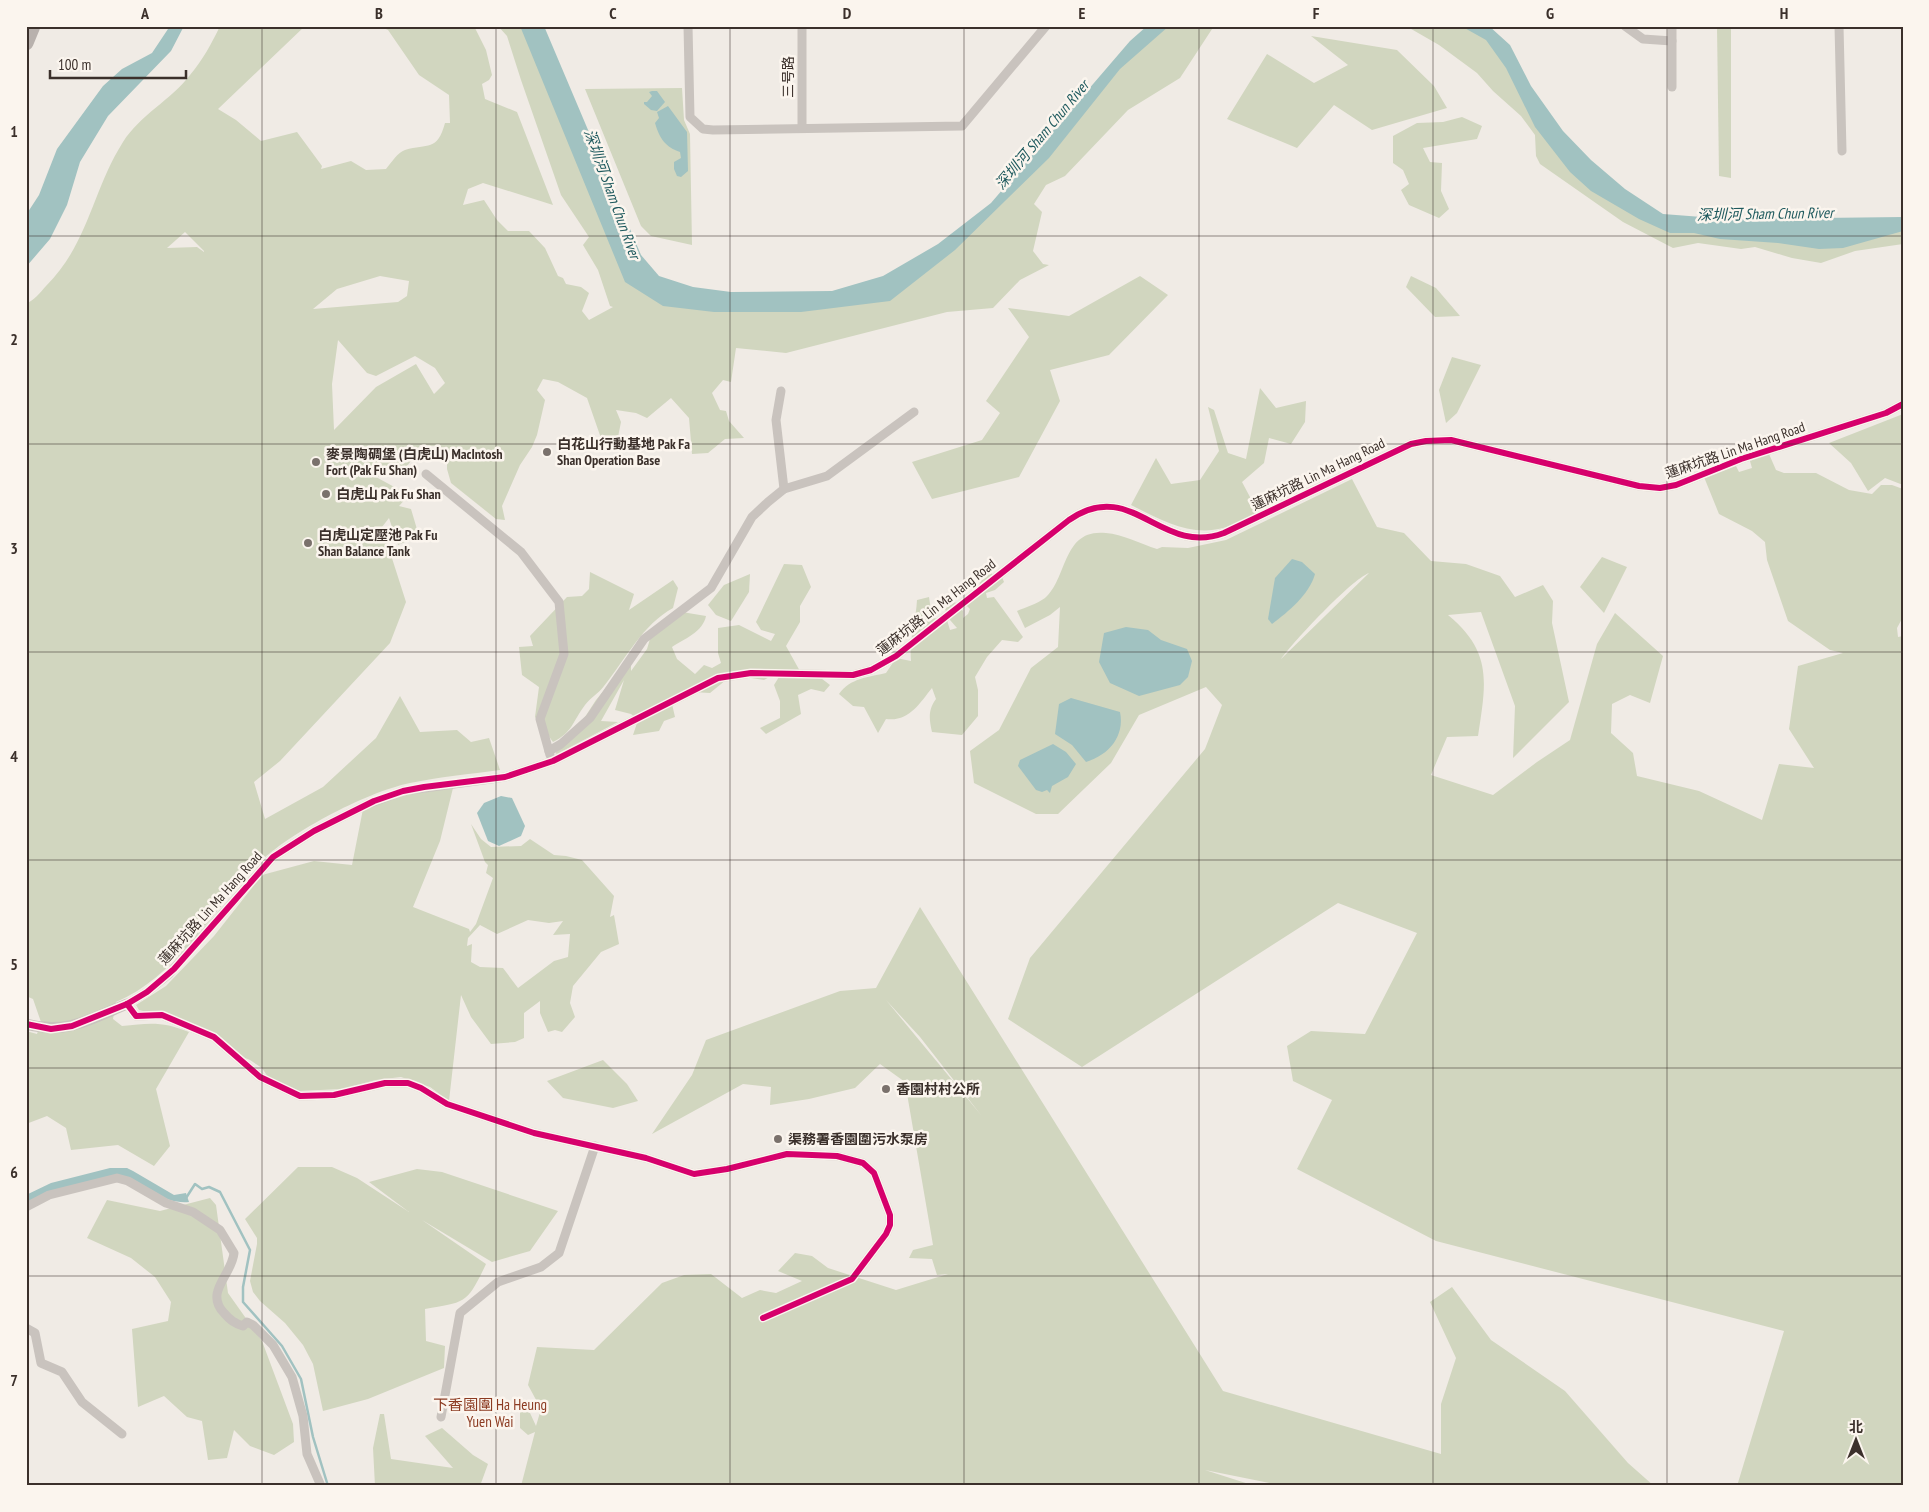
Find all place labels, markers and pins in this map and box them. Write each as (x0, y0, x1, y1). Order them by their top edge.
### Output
place label: 白花山行動基地 Pak Fa Shan Operation Base (557, 435, 690, 469)
place label: 麥景陶碉堡 (白虎山) MacIntosh Fort (Pak Fu Shan) (326, 445, 503, 479)
marker: 白花山行動基地 Pak Fa Shan Operation Base (541, 446, 553, 458)
marker: 麥景陶碉堡 (白虎山) MacIntosh Fort (Pak Fu Shan) (310, 456, 322, 468)
place label: 白虎山 Pak Fu Shan (336, 485, 441, 503)
marker: 白虎山 Pak Fu Shan (320, 488, 332, 500)
place label: 白虎山定壓池 Pak Fu Shan Balance Tank (318, 526, 437, 560)
marker: 白虎山定壓池 Pak Fu Shan Balance Tank (302, 537, 314, 549)
place label: 香園村村公所 (896, 1080, 980, 1098)
marker: 香園村村公所 (880, 1083, 892, 1095)
place label: 渠務署香園圍污水泵房 (788, 1130, 928, 1148)
marker: 渠務署香園圍污水泵房 (772, 1133, 784, 1145)

